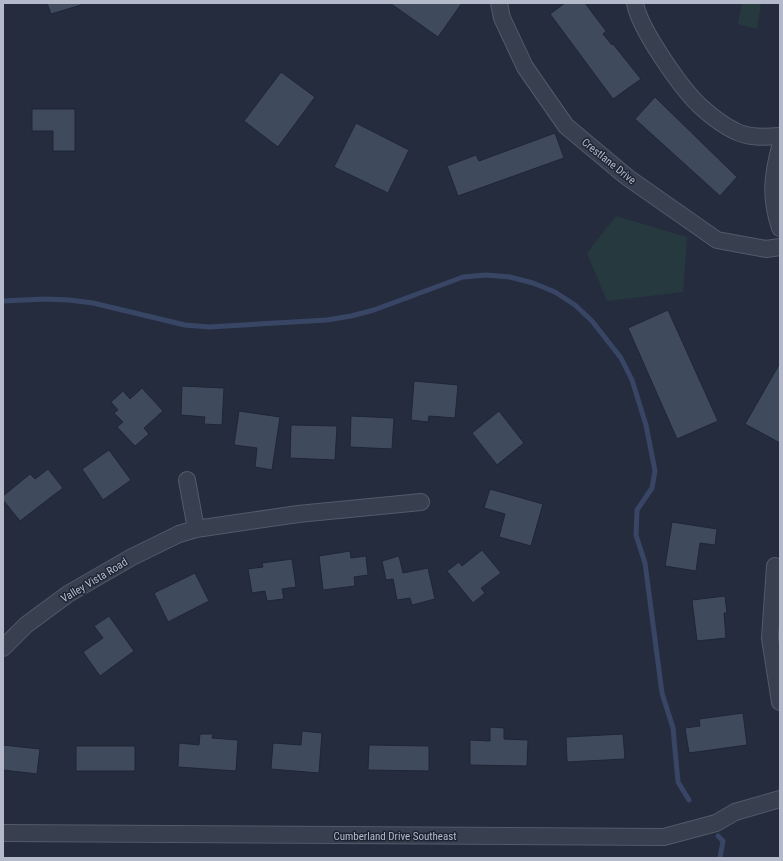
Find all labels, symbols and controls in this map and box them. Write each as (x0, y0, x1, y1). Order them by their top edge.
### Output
street label: Crestlane Drive (579, 136, 638, 187)
street label: Valley Vista Road (59, 555, 130, 605)
street label: Cumberland Drive Southeast (333, 830, 457, 843)

